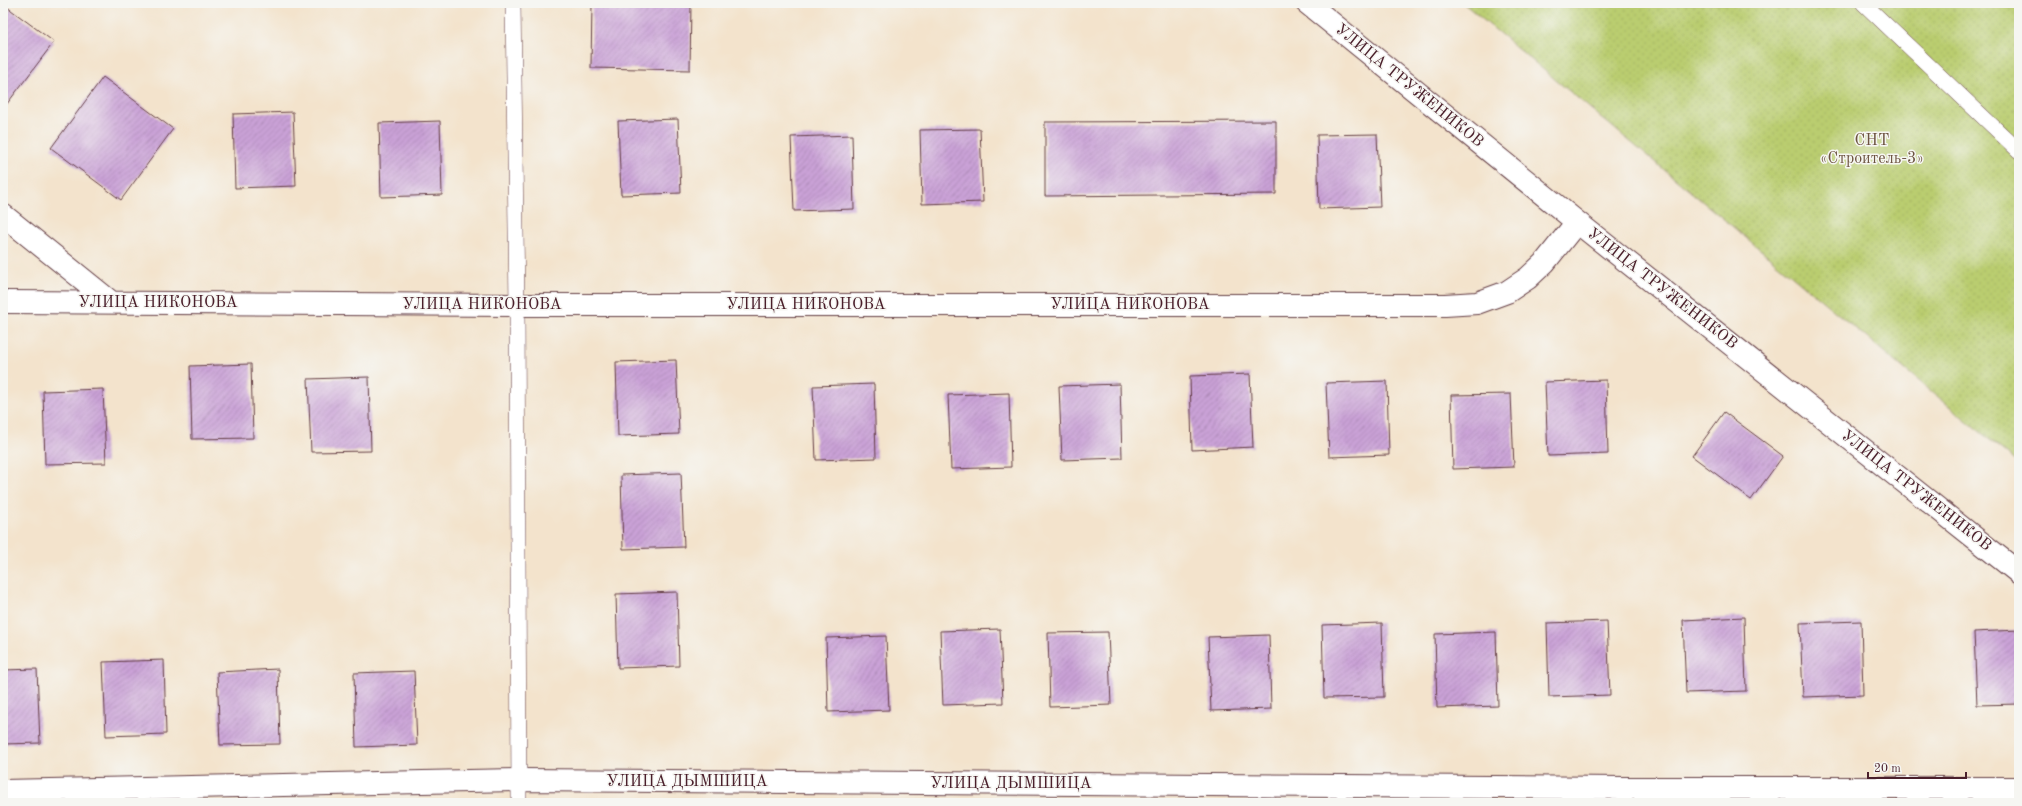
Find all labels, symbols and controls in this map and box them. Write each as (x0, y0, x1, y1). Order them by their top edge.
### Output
street label: УЛИЦА ТРУЖЕНИКОВ (1332, 21, 1486, 151)
park label: СНТ «Строитель-3» (1820, 133, 1924, 167)
street label: УЛИЦА ТРУЖЕНИКОВ (1584, 226, 1740, 352)
street label: УЛИЦА НИКОНОВА (78, 295, 238, 311)
street label: УЛИЦА НИКОНОВА (402, 297, 562, 313)
street label: УЛИЦА НИКОНОВА (726, 297, 886, 313)
street label: УЛИЦА НИКОНОВА (1050, 297, 1210, 313)
street label: УЛИЦА ТРУЖЕНИКОВ (1838, 428, 1994, 554)
scale bar (1868, 754, 1966, 780)
text: 20 m (1874, 763, 1901, 775)
street label: УЛИЦА ДЫМШИЦА (606, 774, 768, 790)
street label: УЛИЦА ДЫМШИЦА (930, 776, 1092, 792)

